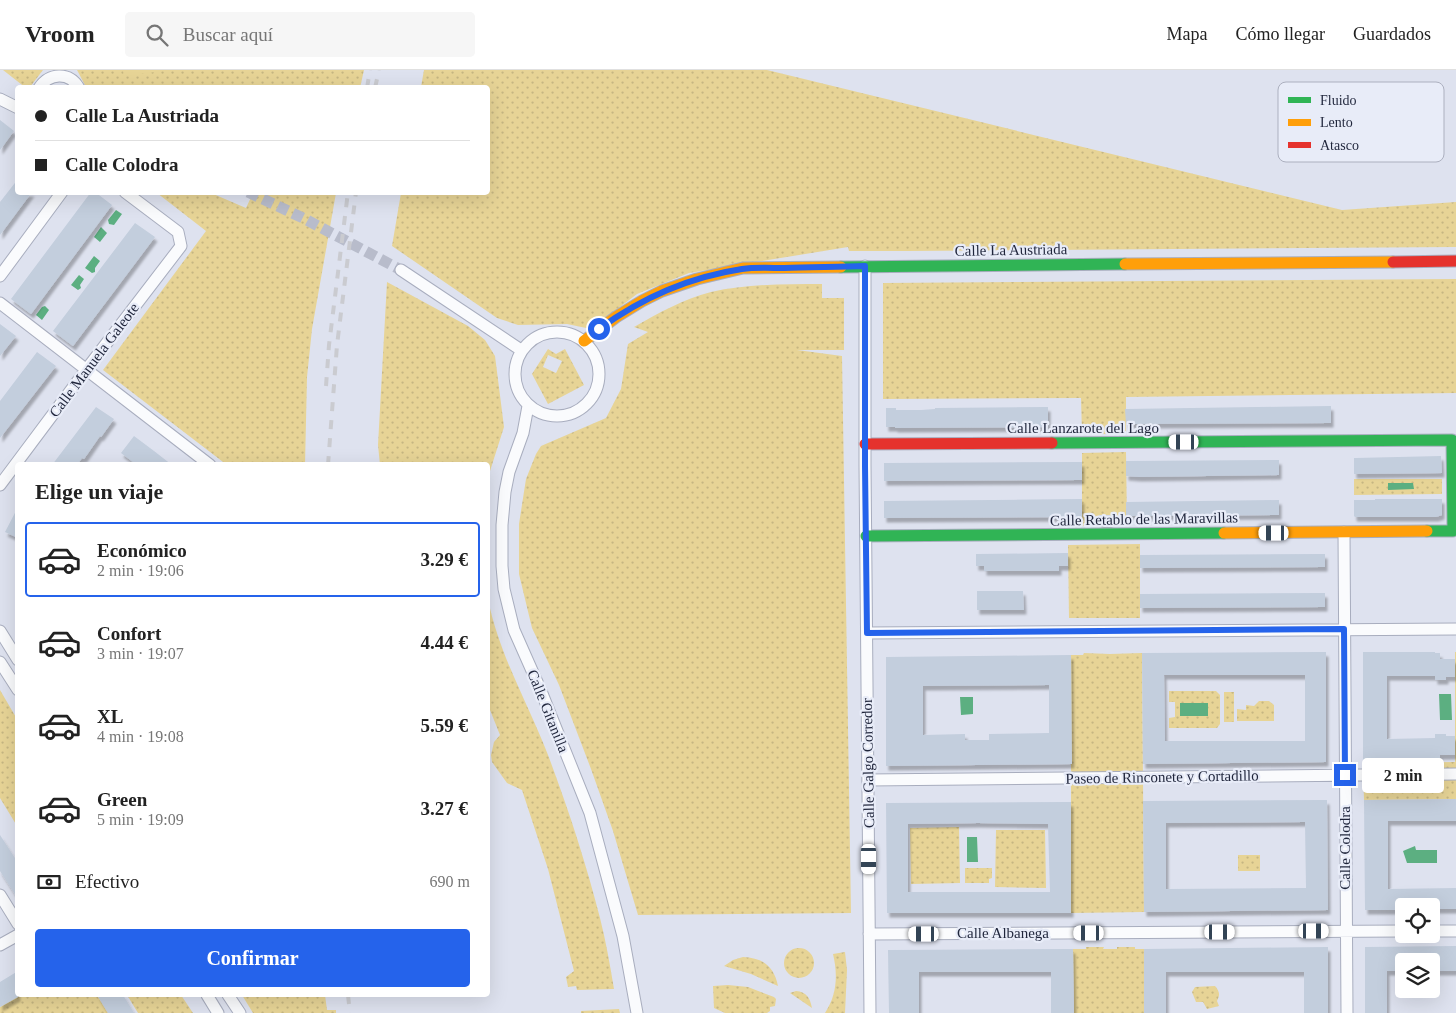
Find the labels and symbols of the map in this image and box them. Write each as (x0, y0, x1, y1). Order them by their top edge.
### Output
legend (1278, 82, 1444, 162)
text: Fluido (1320, 93, 1357, 108)
text: Lento (1320, 115, 1353, 130)
text: Atasco (1320, 138, 1359, 153)
street label: Calle La Austriada (955, 241, 1068, 259)
street label: Calle Manuela Galeote (46, 300, 142, 420)
route start (588, 318, 610, 340)
street label: Calle Lanzarote del Lago (1007, 420, 1159, 436)
car (1169, 435, 1199, 450)
street label: Calle Retablo de las Maravillas (1050, 509, 1238, 529)
car (1259, 526, 1289, 541)
street label: Calle Gitanilla (524, 667, 572, 755)
street label: Calle Galgo Corredor (859, 698, 877, 828)
callout: 2 min (1362, 758, 1445, 792)
route end (1334, 764, 1356, 786)
street label: Paseo de Rinconete y Cortadillo (1065, 767, 1259, 787)
street label: Calle Colodra (1337, 806, 1353, 890)
car (861, 844, 876, 874)
car (1299, 924, 1329, 939)
street label: Calle Albanega (957, 925, 1049, 941)
car (1205, 925, 1235, 940)
car (1074, 926, 1104, 941)
car (909, 927, 939, 942)

